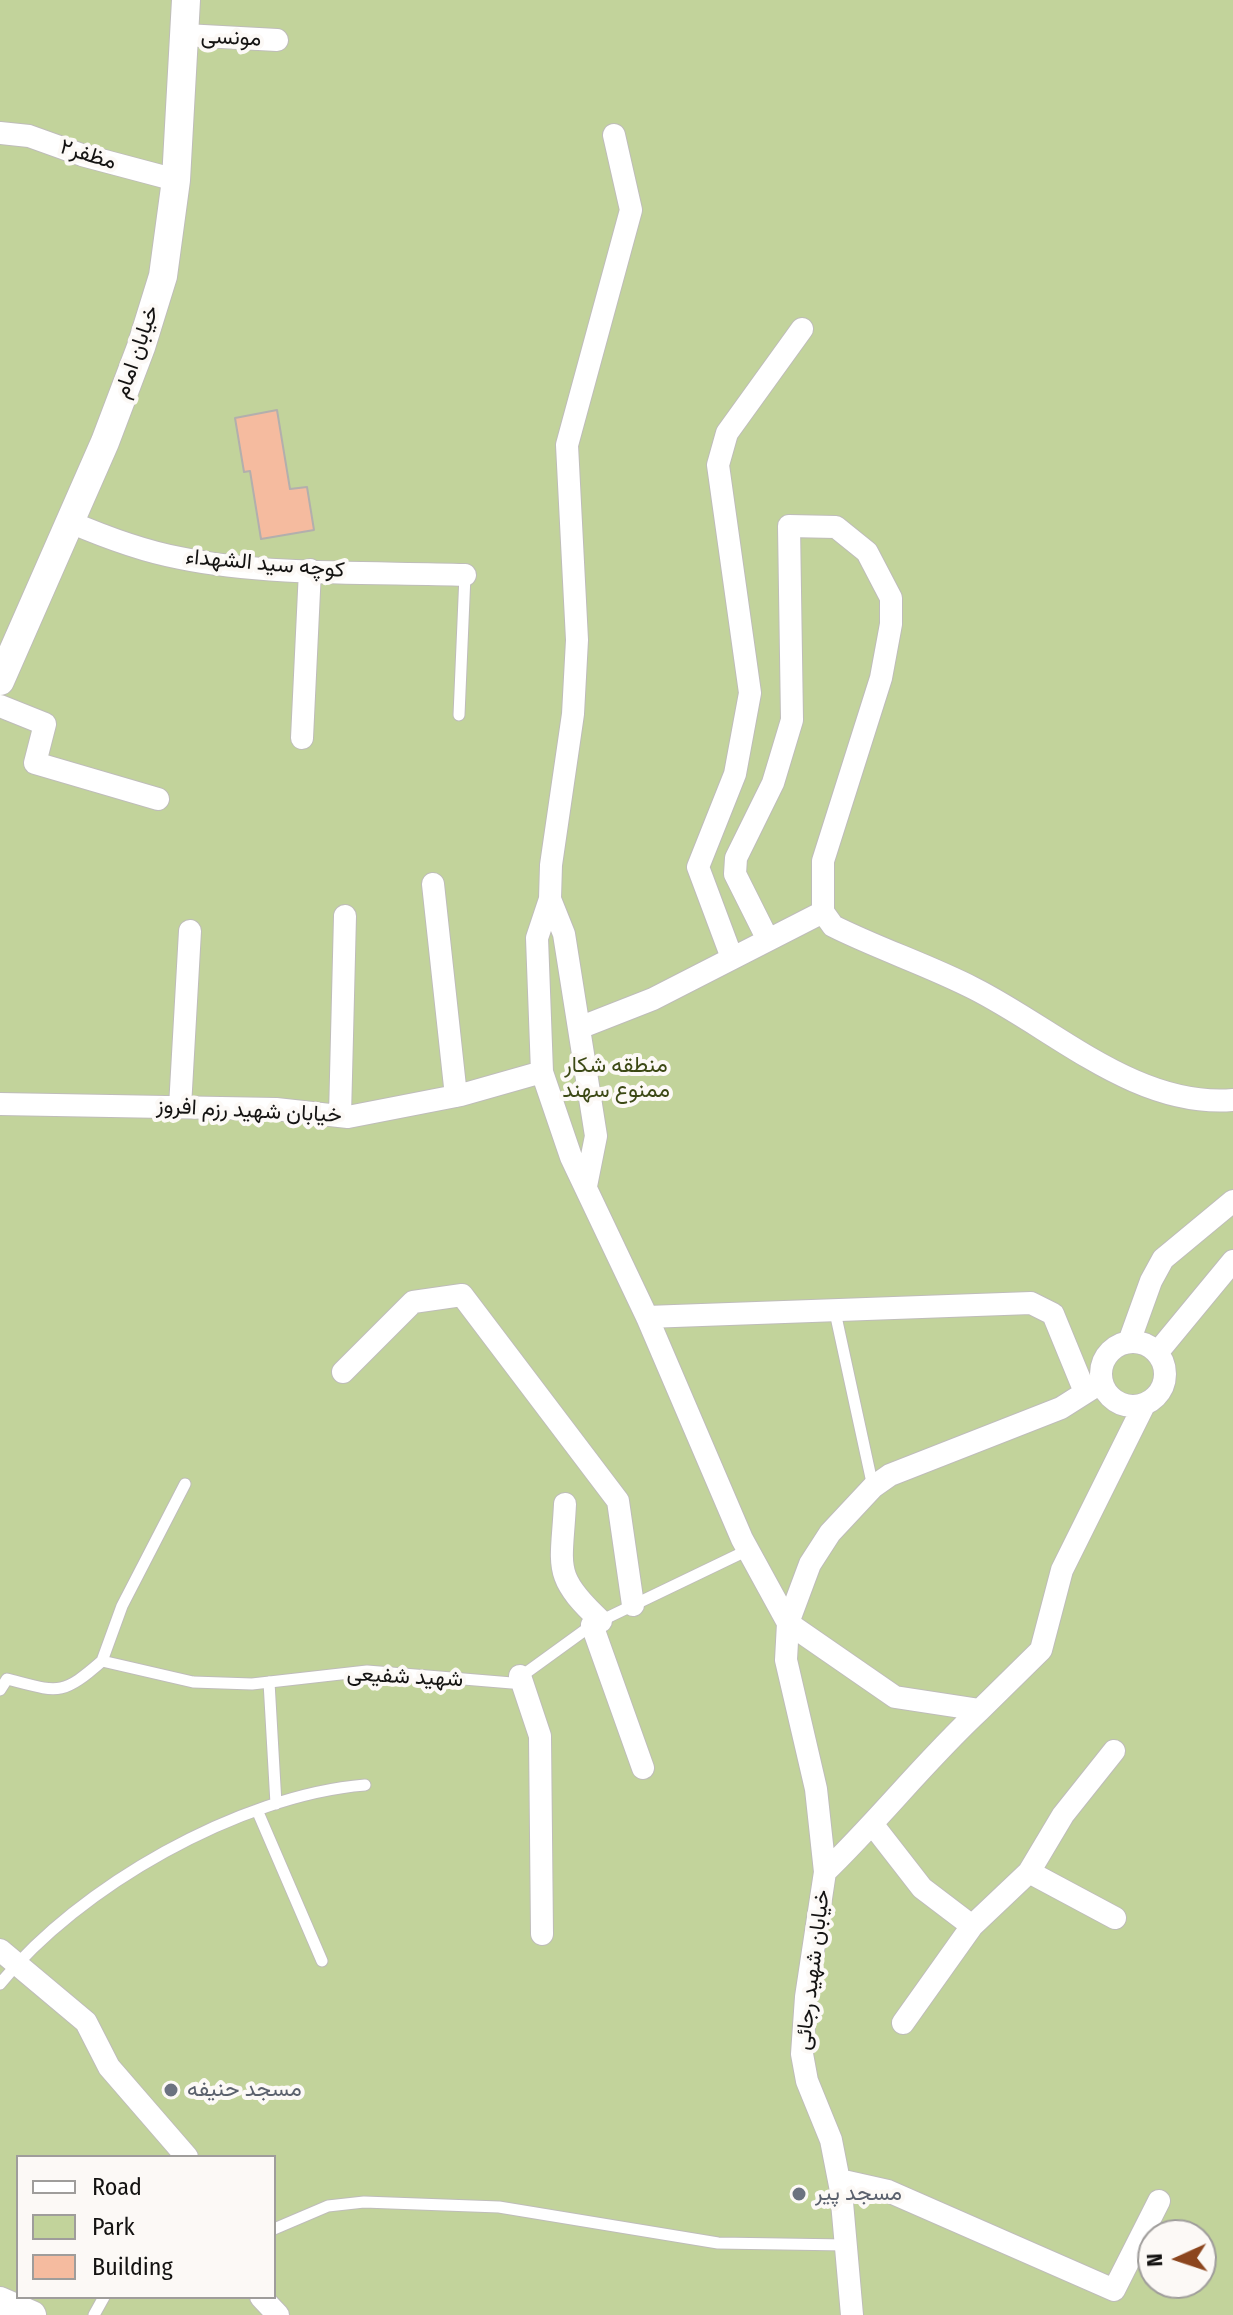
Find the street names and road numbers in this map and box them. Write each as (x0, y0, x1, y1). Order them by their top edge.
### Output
street label: مونسی (200, 23, 262, 53)
street label: مظفر۲ (57, 134, 119, 176)
street label: خیابان امام (109, 302, 165, 402)
street label: کوچه سید الشهداء (184, 544, 346, 584)
street label: خیابان شهید رزم افروز (156, 1093, 342, 1129)
street label: شهید شفیعی (346, 1661, 464, 1693)
street label: خیابان شهید رجائی (790, 1888, 836, 2052)

